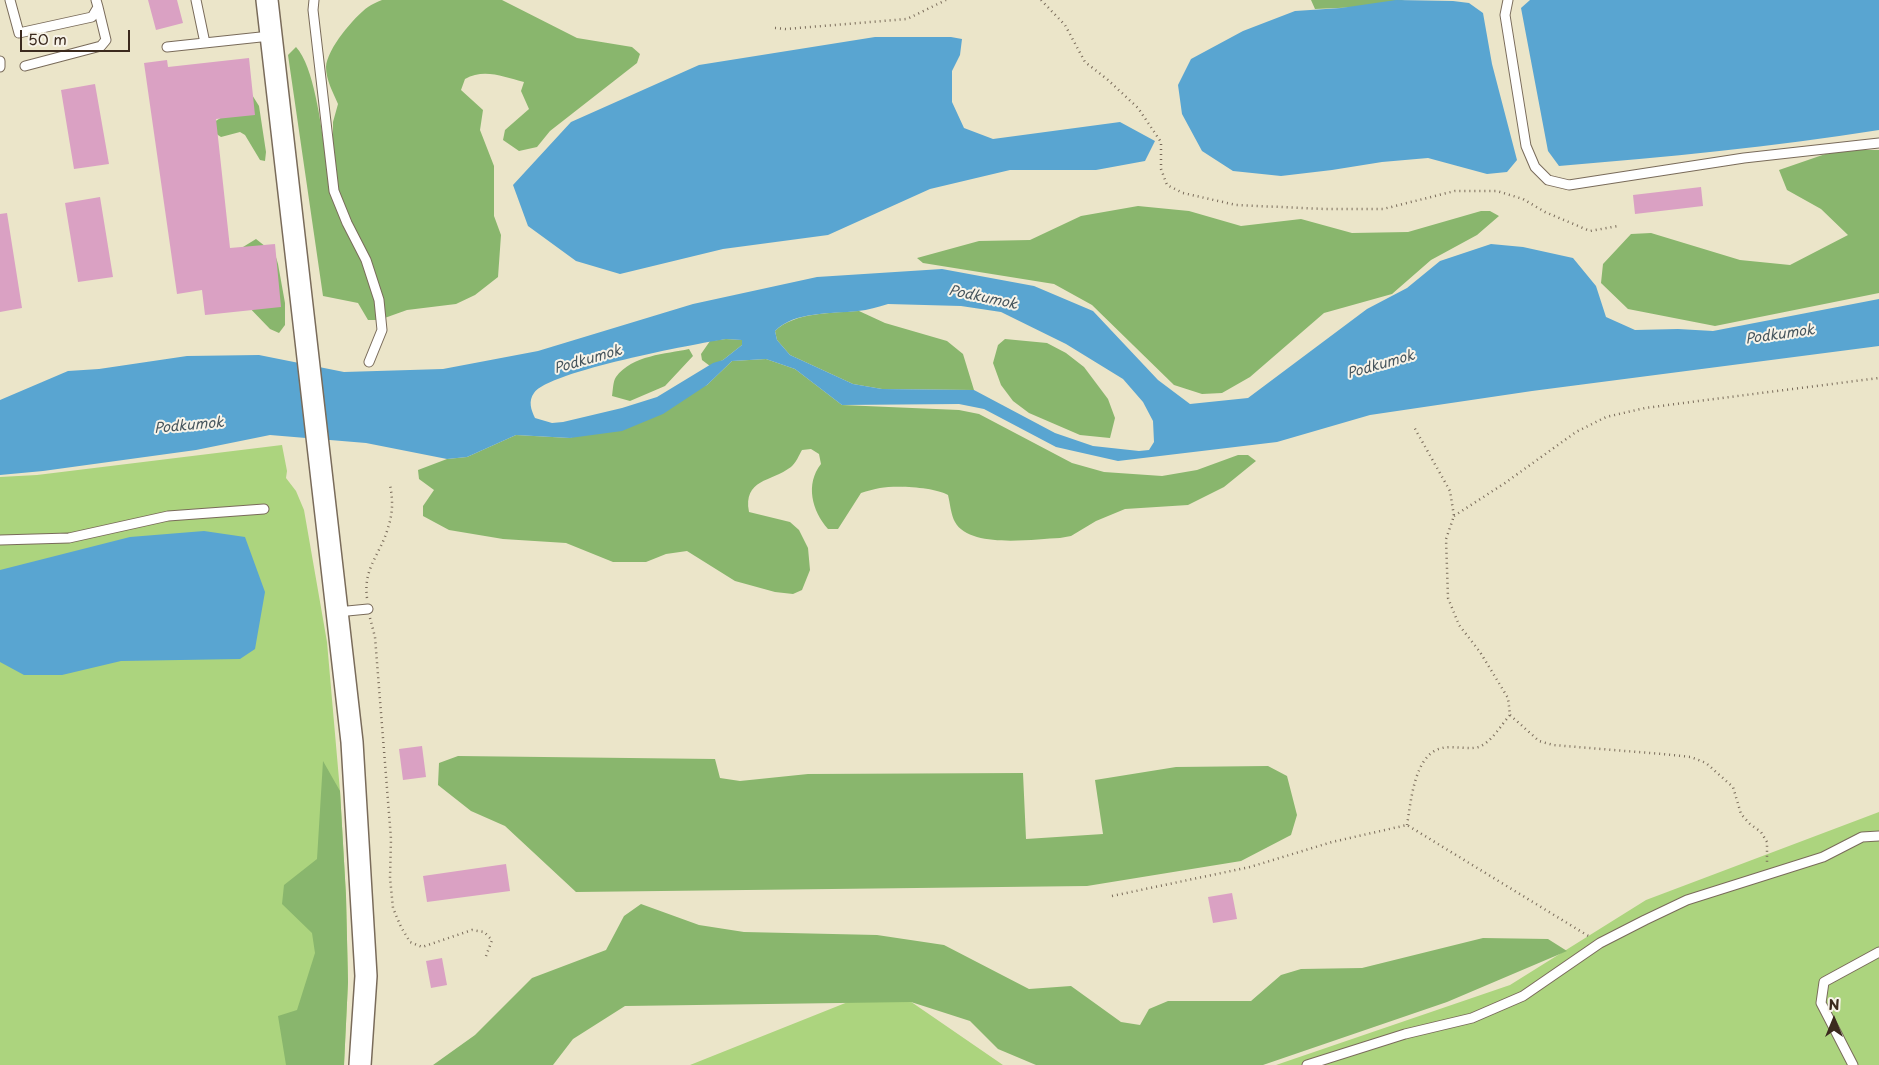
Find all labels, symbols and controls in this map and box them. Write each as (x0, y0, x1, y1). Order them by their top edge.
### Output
scale bar (22, 20, 132, 52)
text: 50 m (28, 27, 67, 50)
water label: Podkumok (947, 283, 1019, 313)
water label: Podkumok (1744, 322, 1816, 348)
water label: Podkumok (552, 342, 624, 378)
water label: Podkumok (1345, 347, 1417, 383)
water label: Podkumok (153, 415, 225, 437)
text: N (1828, 994, 1840, 1015)
north arrow (1809, 995, 1859, 1045)

